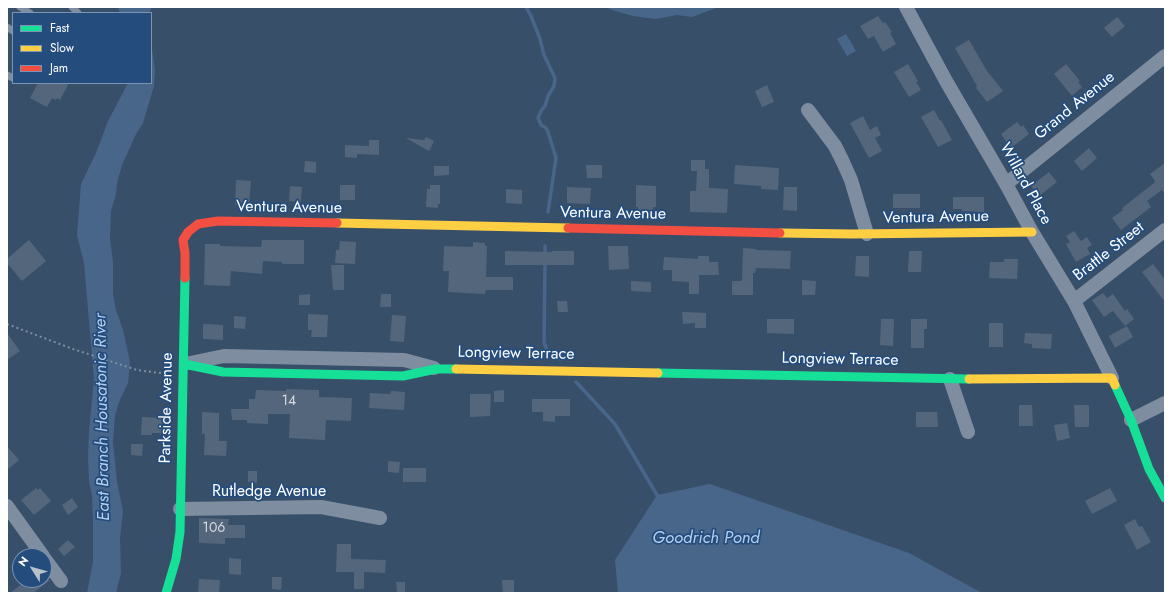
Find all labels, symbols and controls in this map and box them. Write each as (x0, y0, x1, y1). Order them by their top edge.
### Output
legend (12, 12, 152, 84)
text: Fast (50, 19, 69, 37)
text: Slow (50, 39, 74, 57)
text: Jam (50, 59, 68, 77)
street label: Grand Avenue (1031, 68, 1119, 144)
street label: Willard Place (995, 140, 1055, 228)
street label: Ventura Avenue (236, 197, 342, 219)
street label: Ventura Avenue (560, 203, 666, 225)
street label: Ventura Avenue (883, 207, 989, 229)
street label: Brattle Street (1070, 218, 1148, 286)
water label: East Branch Housatonic River (91, 313, 115, 521)
street label: Longview Terrace (457, 343, 575, 365)
street label: Longview Terrace (781, 349, 899, 371)
street label: Parkside Avenue (156, 352, 178, 464)
house number: 14 (282, 394, 296, 410)
street label: Rutledge Avenue (212, 482, 326, 502)
house number: 106 (203, 521, 225, 537)
water label: Goodrich Pond (652, 529, 760, 549)
north arrow (12, 548, 52, 588)
text: N (14, 553, 32, 570)

